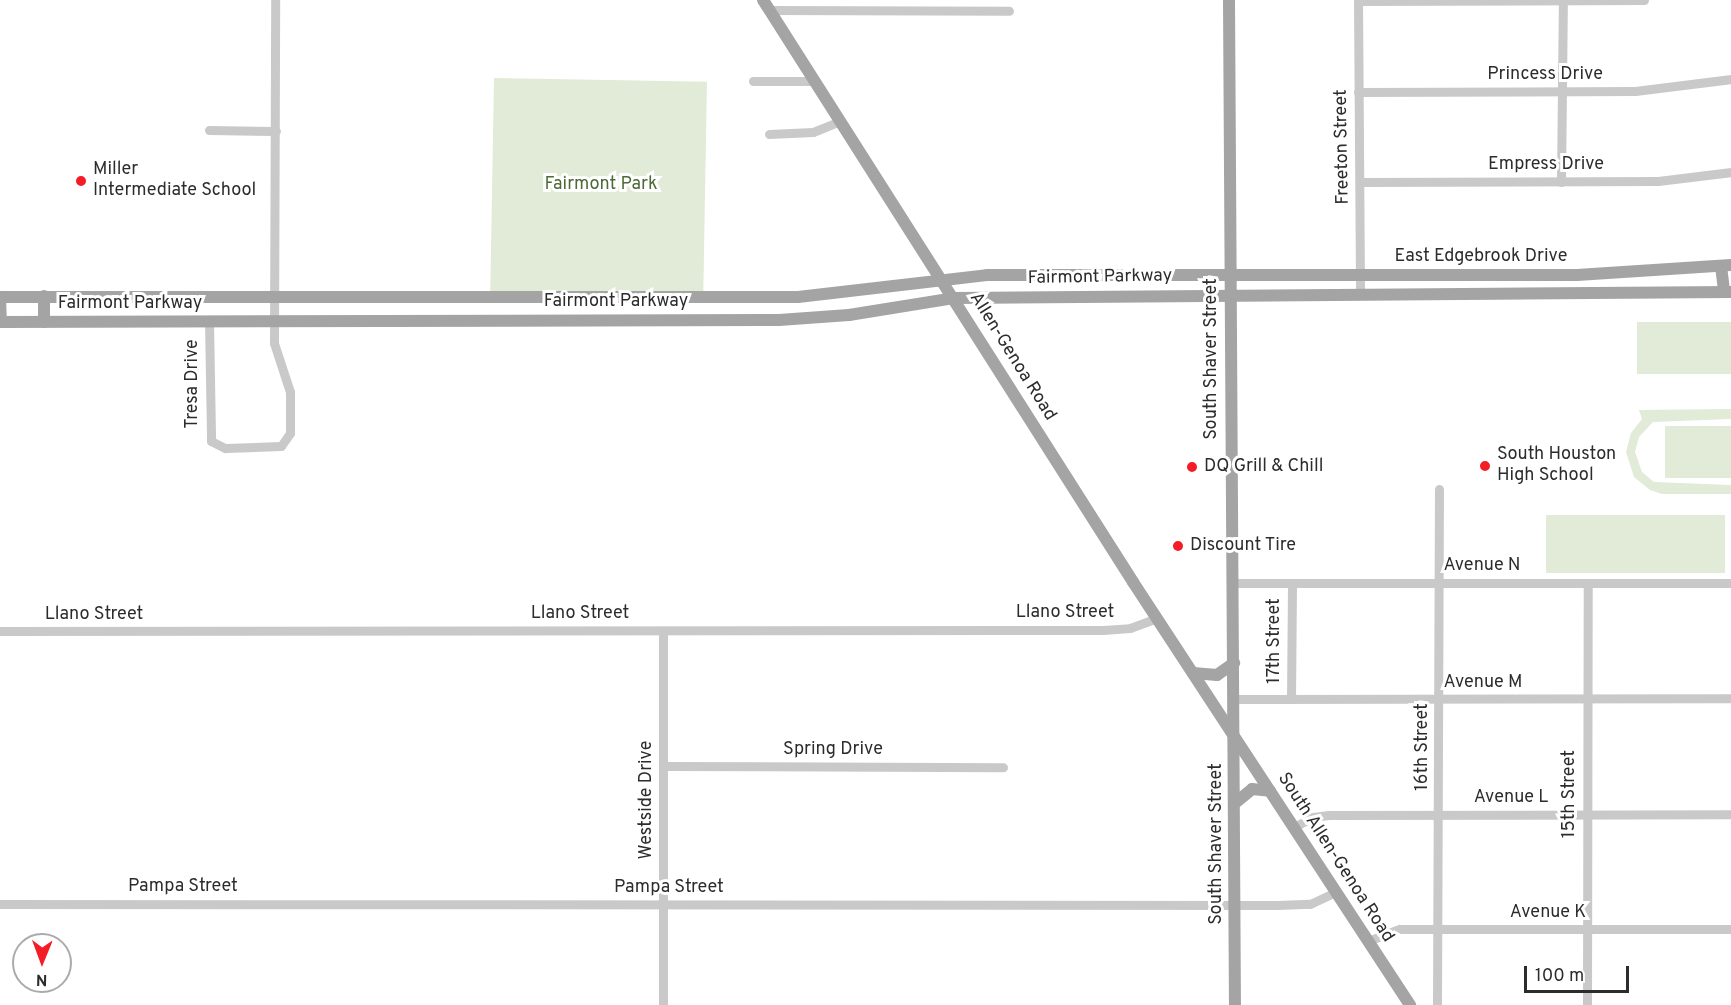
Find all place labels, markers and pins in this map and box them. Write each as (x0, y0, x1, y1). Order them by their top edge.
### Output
place label: Miller Intermediate School (93, 160, 256, 202)
marker: Miller Intermediate School (74, 174, 88, 188)
place label: South Houston High School (1497, 445, 1616, 488)
place label: DQ Grill & Chill (1204, 456, 1323, 478)
marker: South Houston High School (1478, 459, 1492, 473)
marker: DQ Grill & Chill (1185, 460, 1199, 474)
place label: Discount Tire (1190, 535, 1297, 557)
marker: Discount Tire (1171, 539, 1185, 553)

